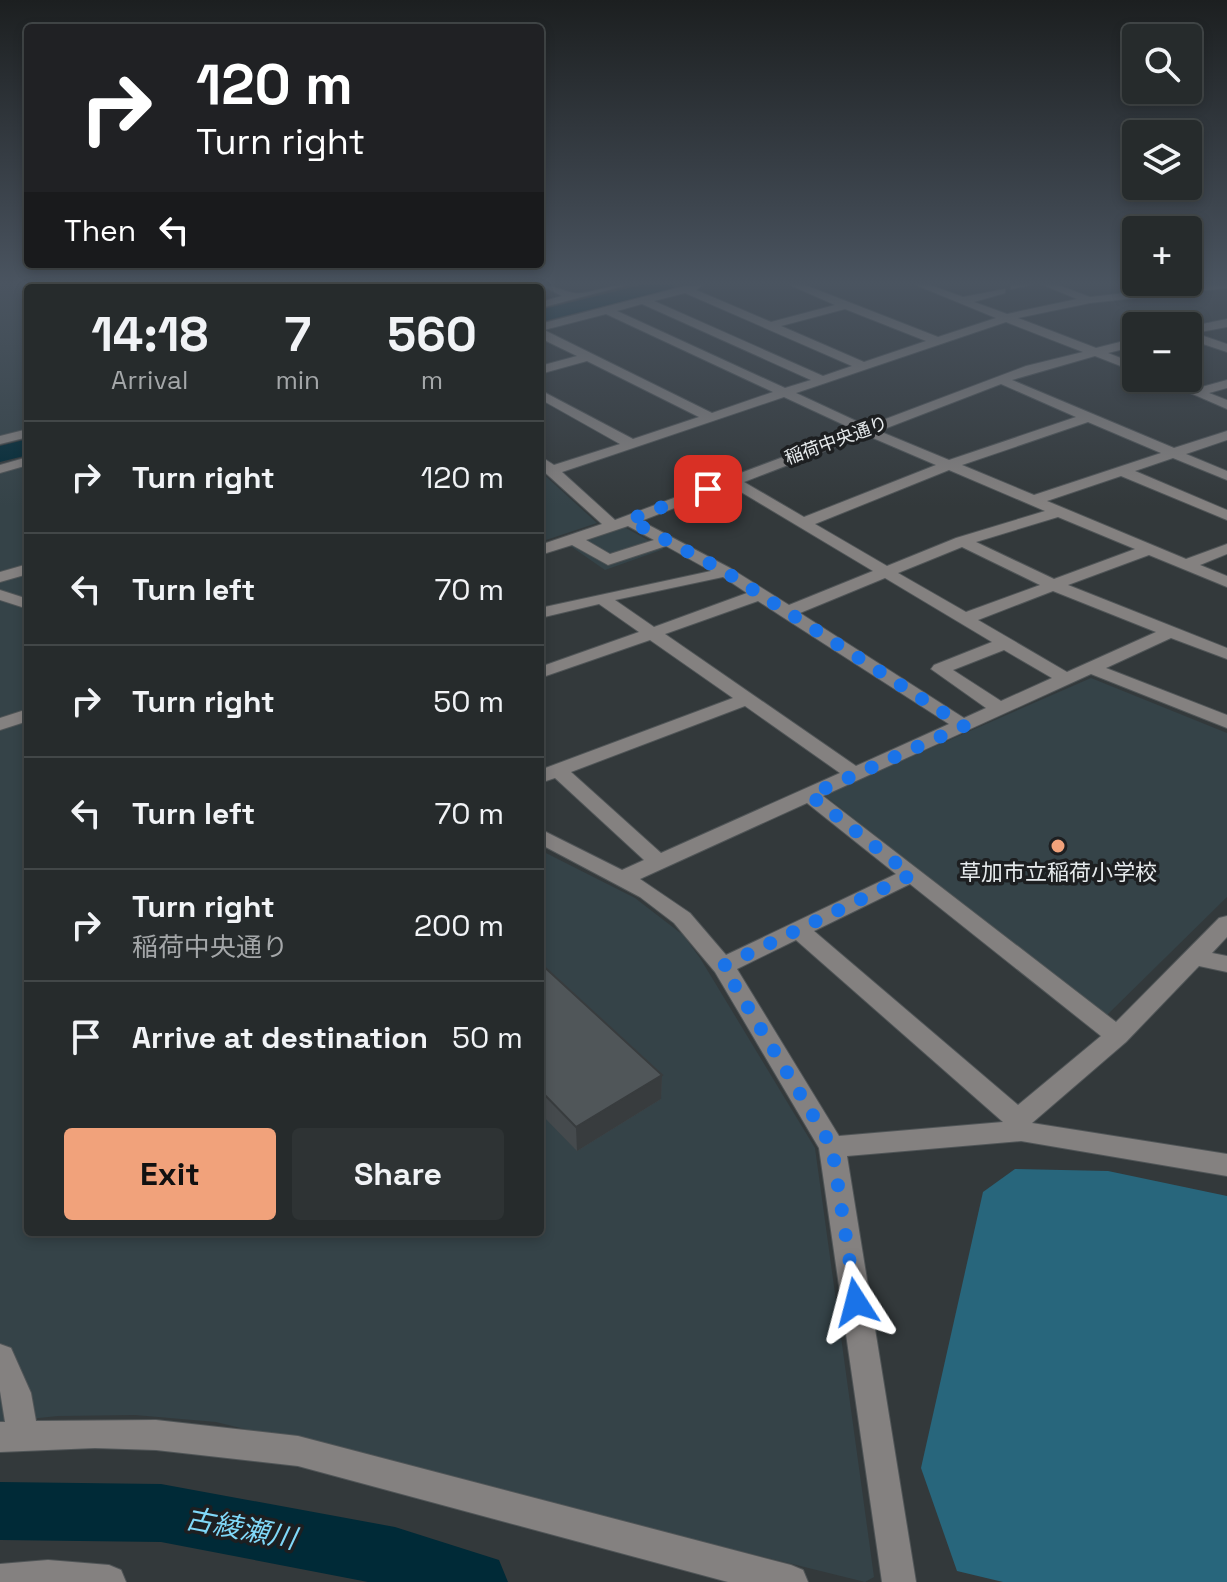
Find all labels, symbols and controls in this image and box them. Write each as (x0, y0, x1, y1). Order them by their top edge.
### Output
map controls (1122, 24, 1202, 392)
button: search (1122, 24, 1202, 104)
text: 120 m (196, 49, 353, 120)
icon: right (64, 56, 168, 160)
text: Turn right (196, 119, 365, 165)
button: layers (1122, 120, 1202, 200)
icon: left (152, 208, 196, 252)
text: Then (64, 211, 136, 250)
button: + (1122, 216, 1202, 296)
text: 14:18 (91, 304, 208, 365)
text: 7 (284, 304, 311, 365)
text: 560 (387, 304, 477, 365)
button: − (1122, 312, 1202, 392)
text: Arrival (111, 363, 188, 397)
text: min (275, 363, 320, 397)
text: m (421, 363, 443, 397)
street label: 稲荷中央通り (781, 411, 891, 469)
icon: right (64, 455, 108, 499)
pin (674, 455, 742, 523)
text: Turn right (132, 458, 275, 497)
text: 120 m (421, 458, 504, 497)
icon: arrive (686, 467, 730, 511)
icon: left (64, 567, 108, 611)
text: Turn left (132, 570, 255, 609)
text: 70 m (435, 570, 504, 609)
icon: right (64, 679, 108, 723)
text: Turn right (132, 682, 275, 721)
text: 50 m (433, 682, 504, 721)
icon: left (64, 791, 108, 835)
text: Turn left (132, 794, 255, 833)
text: 70 m (435, 794, 504, 833)
marker: 草加市立稲荷小学校 (1049, 837, 1067, 855)
place label: 草加市立稲荷小学校 (959, 858, 1157, 886)
text: Turn right (132, 887, 275, 926)
icon: right (64, 903, 108, 947)
text: 200 m (414, 906, 504, 945)
text: 稲荷中央通り (132, 930, 288, 964)
icon: arrive (64, 1015, 108, 1059)
text: Arrive at destination (132, 1018, 428, 1057)
text: 50 m (452, 1018, 523, 1057)
button: Exit (64, 1128, 276, 1220)
button: Share (292, 1128, 504, 1220)
position arrow (814, 1260, 898, 1344)
water label: 古綾瀬川 (183, 1500, 302, 1557)

